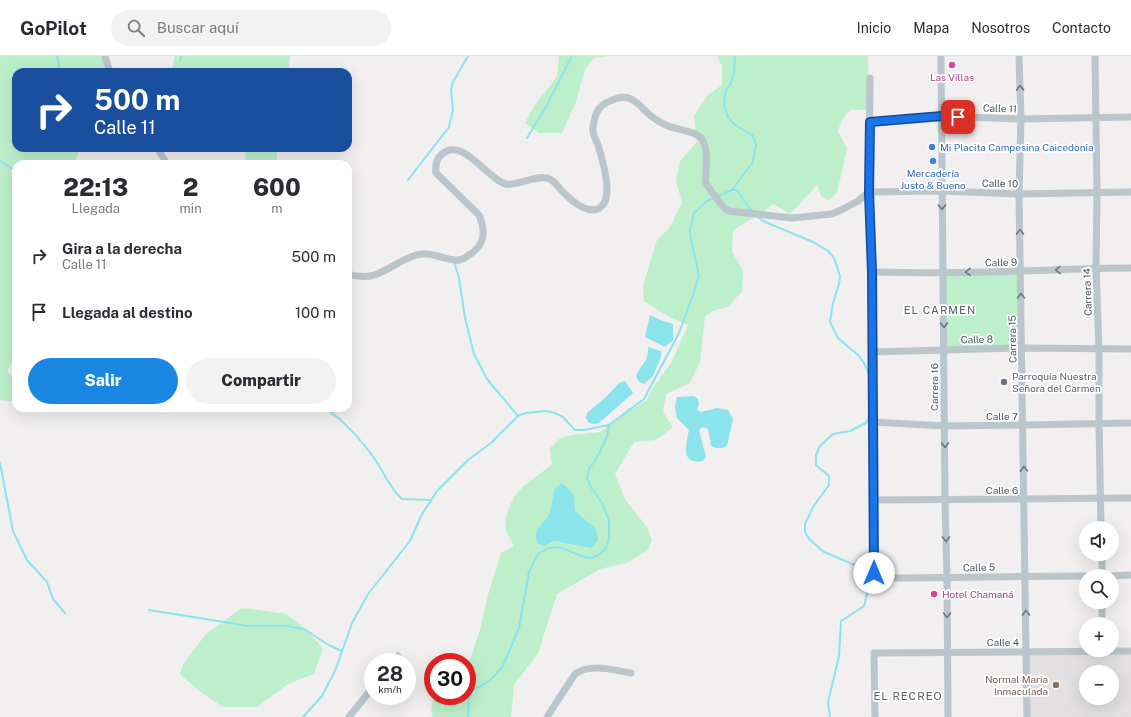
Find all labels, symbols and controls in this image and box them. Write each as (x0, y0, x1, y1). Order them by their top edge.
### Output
search box (111, 10, 391, 46)
text: GoPilot (20, 17, 87, 39)
icon: search (125, 17, 147, 39)
text: Buscar aquí (157, 19, 239, 36)
text: Inicio (857, 20, 891, 36)
text: Mapa (913, 20, 949, 36)
text: Nosotros (971, 20, 1030, 36)
text: Contacto (1052, 20, 1111, 36)
marker: Las Villas (947, 60, 957, 70)
place label: Las Villas (930, 71, 974, 83)
text: 500 m (94, 83, 180, 116)
icon: right (28, 84, 80, 136)
one-way arrow (1016, 85, 1024, 91)
pin (941, 100, 975, 134)
street label: Calle 11 (983, 101, 1017, 115)
icon: arrive (947, 106, 969, 128)
text: Calle 11 (94, 117, 156, 138)
place label: Mi Placita Campesina Caicedonia (940, 141, 1093, 153)
marker: Mi Placita Campesina Caicedonia (927, 142, 937, 152)
marker: Mercadería Justo & Bueno (928, 156, 938, 166)
place label: Mercadería Justo & Bueno (900, 167, 966, 191)
text: 22:13 (63, 173, 128, 201)
text: 2 (183, 173, 198, 201)
text: 600 (253, 173, 301, 201)
street label: Calle 10 (982, 177, 1018, 189)
text: Llegada (72, 201, 120, 216)
text: min (180, 201, 202, 216)
text: m (271, 201, 282, 216)
one-way arrow (938, 204, 946, 210)
one-way arrow (1016, 229, 1024, 235)
text: Gira a la derecha (62, 240, 182, 257)
icon: right (28, 245, 50, 267)
text: 500 m (292, 248, 336, 265)
street label: Calle 9 (985, 256, 1017, 268)
text: Calle 11 (62, 257, 106, 272)
one-way arrow (1055, 265, 1061, 274)
one-way arrow (965, 268, 971, 276)
street label: Carrera 14 (1080, 268, 1094, 316)
one-way arrow (1017, 293, 1025, 299)
icon: arrive (28, 301, 50, 323)
text: Llegada al destino (62, 304, 193, 321)
text: 100 m (295, 304, 336, 321)
district label: EL CARMEN (904, 304, 976, 316)
street label: Carrera 15 (1006, 315, 1018, 363)
one-way arrow (940, 322, 948, 328)
street label: Calle 8 (961, 333, 993, 345)
button: Salir (28, 358, 178, 404)
button: Compartir (186, 358, 336, 404)
street label: Carrera 16 (928, 363, 940, 411)
place label: Parroquia Nuestra Señora del Carmen (1012, 370, 1101, 394)
marker: Parroquia Nuestra Señora del Carmen (999, 377, 1009, 387)
street label: Calle 7 (986, 410, 1018, 422)
one-way arrow (941, 442, 949, 448)
one-way arrow (1020, 466, 1028, 472)
street label: Calle 6 (986, 484, 1018, 496)
map controls (1079, 521, 1119, 705)
button: sound (1079, 521, 1119, 561)
one-way arrow (942, 536, 950, 542)
position arrow (853, 552, 895, 594)
street label: Calle 5 (963, 560, 995, 574)
button: search (1079, 569, 1119, 609)
place label: Hotel Chamaná (942, 588, 1014, 600)
marker: Hotel Chamaná (929, 589, 939, 599)
one-way arrow (1021, 610, 1030, 616)
one-way arrow (943, 612, 951, 618)
button: + (1079, 617, 1119, 657)
street label: Calle 4 (987, 636, 1019, 648)
speed limit sign: 30 (424, 653, 476, 705)
text: 28 (377, 662, 403, 686)
button: − (1079, 665, 1119, 705)
place label: Normal Maria Inmaculada (985, 673, 1048, 697)
marker: Normal Maria Inmaculada (1051, 680, 1061, 690)
text: km/h (378, 683, 402, 695)
district label: EL RECREO (873, 690, 943, 702)

